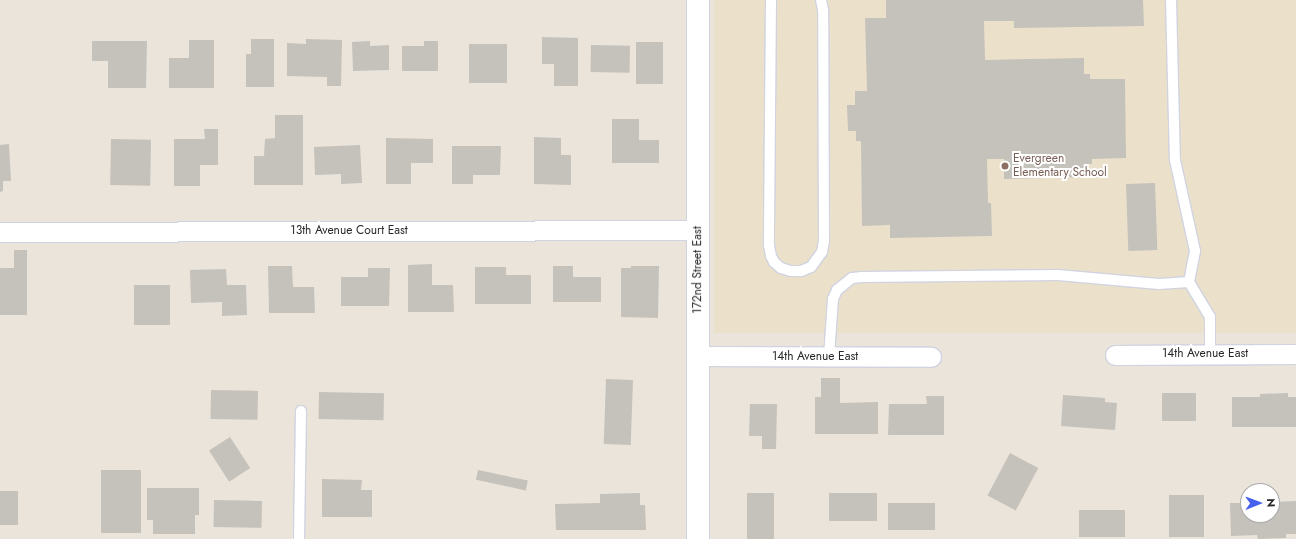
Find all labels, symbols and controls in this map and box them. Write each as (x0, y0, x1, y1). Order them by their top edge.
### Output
place label: Evergreen Elementary School (1013, 152, 1107, 180)
marker: Evergreen Elementary School (1000, 161, 1010, 171)
street label: 13th Avenue Court East (290, 224, 408, 238)
street label: 172nd Street East (691, 226, 705, 314)
street label: 14th Avenue East (1162, 347, 1248, 361)
street label: 14th Avenue East (772, 350, 858, 364)
north arrow (1240, 483, 1280, 523)
text: N (1263, 498, 1279, 507)

